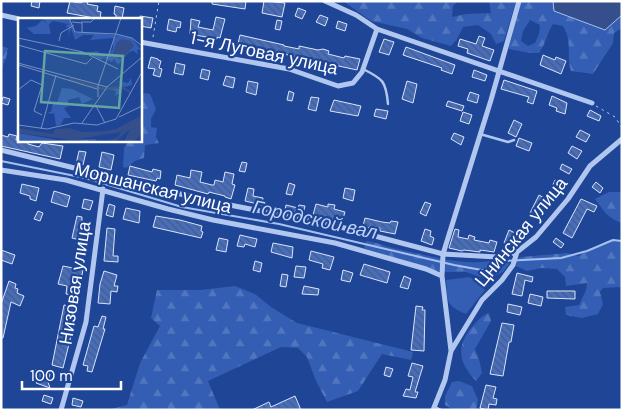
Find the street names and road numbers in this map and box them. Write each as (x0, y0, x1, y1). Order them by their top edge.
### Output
street label: 1-я Луговая улица (188, 26, 341, 81)
street label: Моршанская улица (72, 157, 235, 219)
street label: Цнинская улица (469, 171, 573, 292)
street label: Низовая улица (53, 219, 97, 346)

